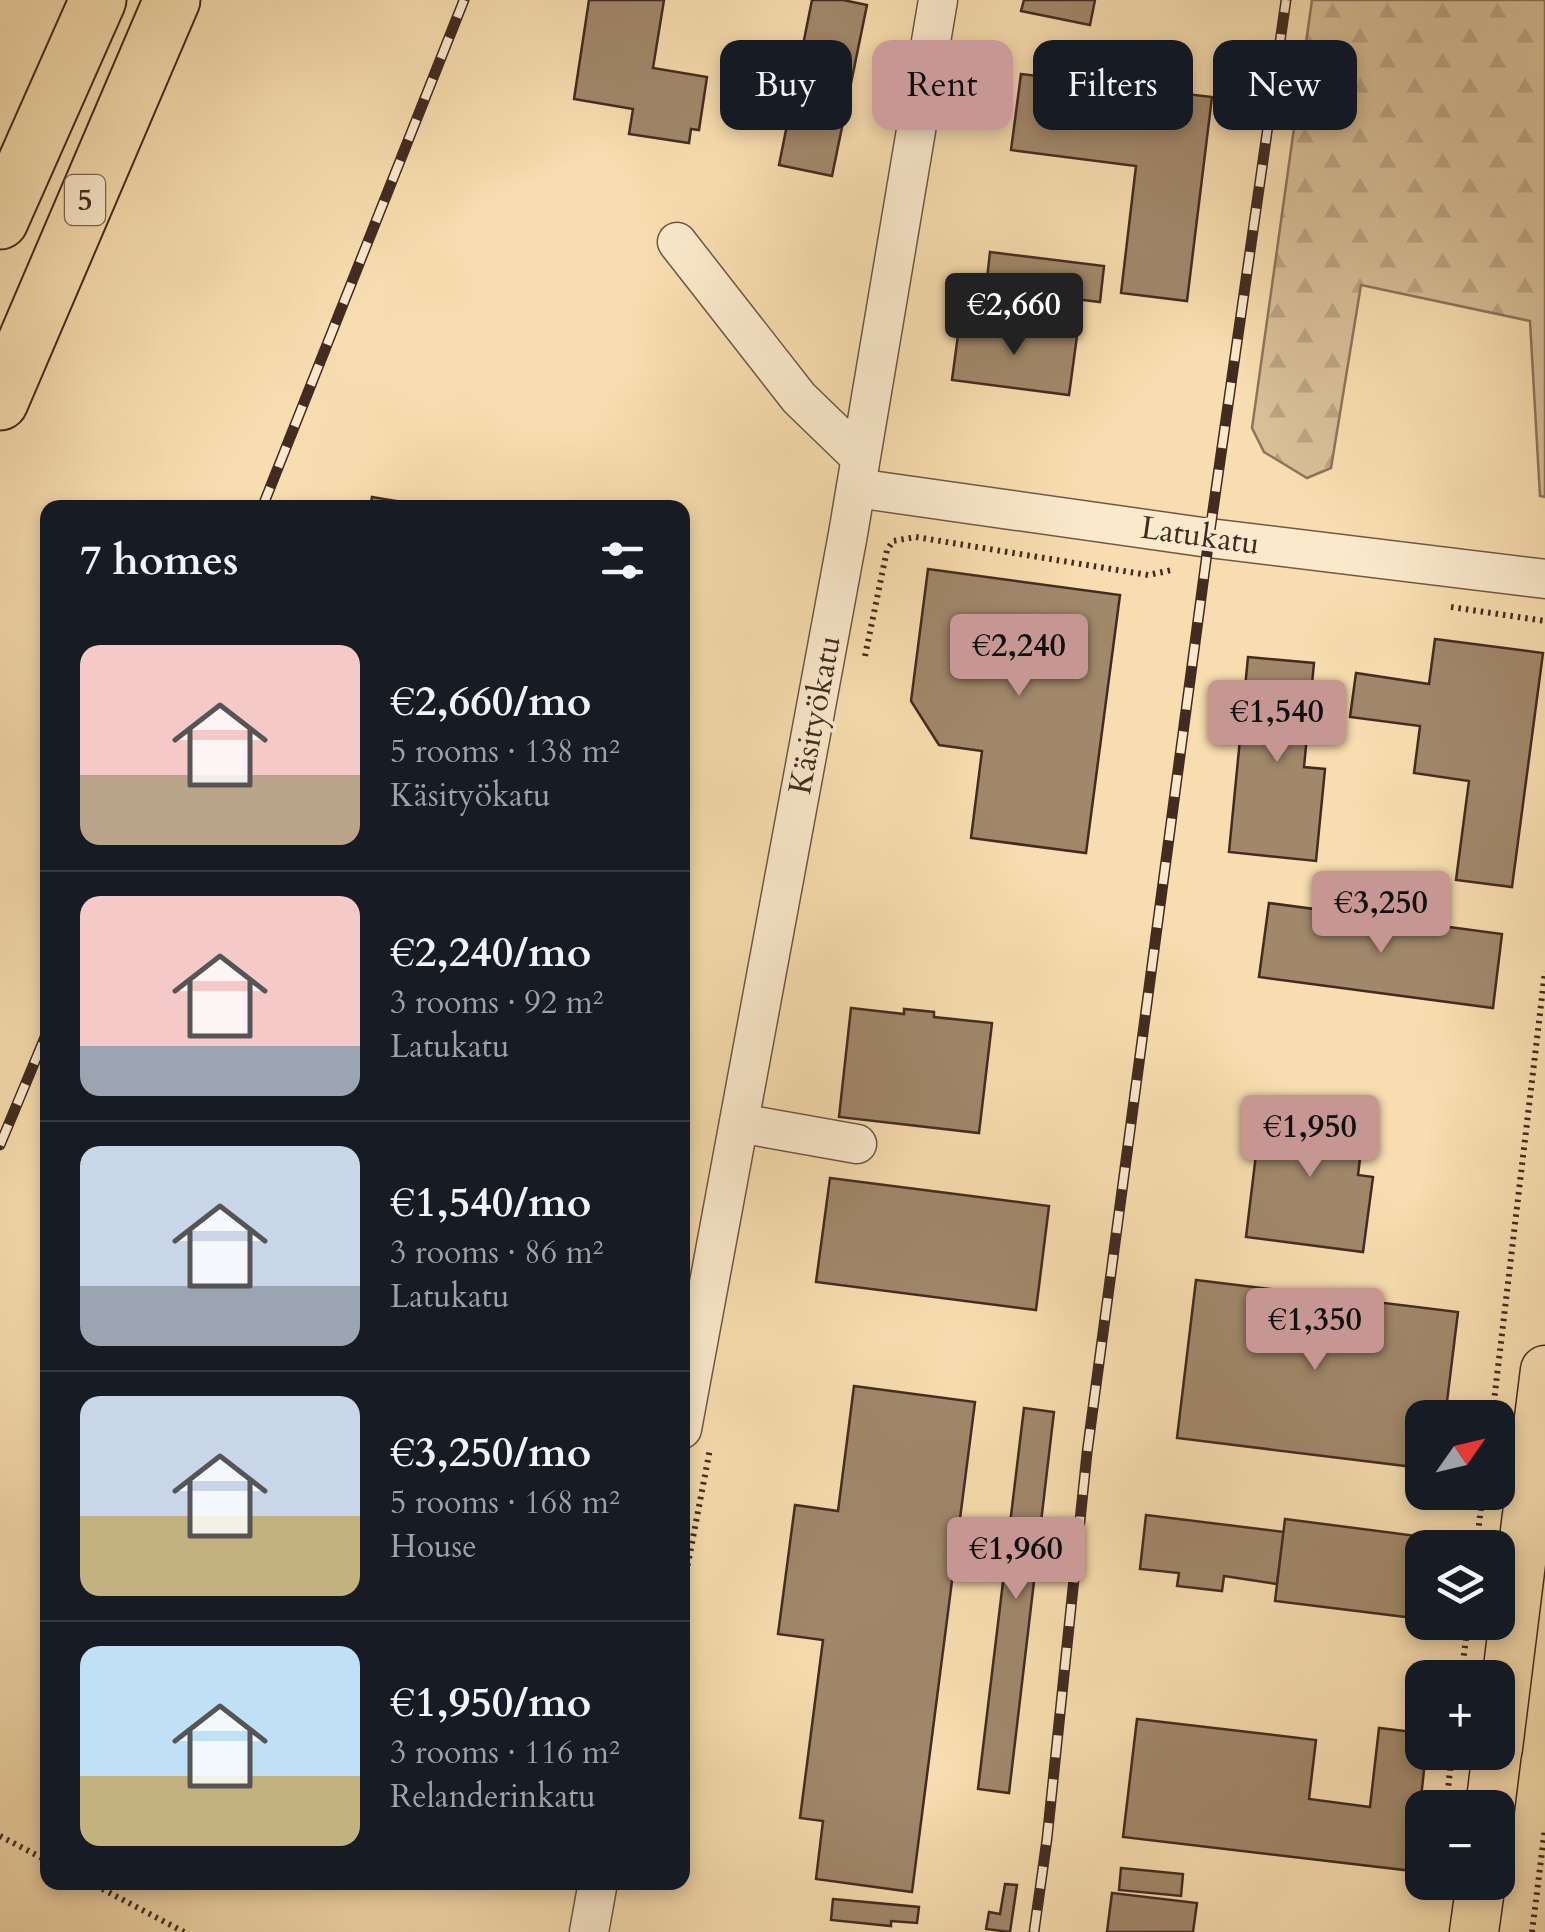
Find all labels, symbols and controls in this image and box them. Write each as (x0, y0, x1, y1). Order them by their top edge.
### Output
chip: Buy (720, 40, 852, 130)
chip: Rent (872, 40, 1013, 130)
chip: Filters (1033, 40, 1193, 130)
chip: New (1213, 40, 1357, 130)
road number: 5 (65, 175, 105, 225)
pin: €2,660 (933, 273, 1095, 358)
text: €2,660 (967, 283, 1061, 327)
street label: Latukatu (1138, 506, 1262, 566)
text: 7 homes (80, 532, 238, 589)
icon: filters (595, 533, 650, 588)
pin: €2,240 (938, 614, 1100, 699)
text: €2,240 (972, 624, 1066, 668)
street label: Käsityökatu (778, 632, 852, 798)
text: €2,660/mo (390, 673, 591, 730)
pin: €1,540 (1196, 680, 1358, 765)
icon: home (160, 685, 280, 805)
text: €1,540 (1230, 690, 1324, 734)
text: 5 rooms · 138 m² (390, 730, 620, 774)
text: Käsityökatu (390, 774, 551, 818)
pin: €3,250 (1300, 871, 1462, 956)
text: €3,250 (1334, 881, 1428, 925)
text: €2,240/mo (390, 924, 591, 981)
icon: home (160, 936, 280, 1056)
text: 3 rooms · 92 m² (390, 981, 603, 1025)
text: Latukatu (390, 1025, 509, 1069)
pin: €1,950 (1229, 1095, 1391, 1180)
text: €1,950 (1263, 1105, 1357, 1149)
text: €1,540/mo (390, 1174, 591, 1231)
icon: home (160, 1186, 280, 1306)
text: 3 rooms · 86 m² (390, 1231, 603, 1275)
text: Latukatu (390, 1275, 509, 1319)
pin: €1,350 (1234, 1288, 1396, 1373)
text: €1,350 (1268, 1298, 1362, 1342)
north arrow (1405, 1400, 1515, 1510)
map controls (1405, 1400, 1515, 1900)
text: €3,250/mo (390, 1424, 591, 1481)
icon: home (160, 1436, 280, 1556)
text: 5 rooms · 168 m² (390, 1481, 620, 1525)
pin: €1,960 (935, 1517, 1097, 1602)
text: House (390, 1525, 477, 1569)
text: €1,960 (969, 1527, 1063, 1571)
button: layers (1405, 1530, 1515, 1640)
button: + (1405, 1660, 1515, 1770)
text: €1,950/mo (390, 1674, 591, 1731)
icon: home (160, 1686, 280, 1806)
text: 3 rooms · 116 m² (390, 1731, 620, 1775)
text: Relanderinkatu (390, 1775, 596, 1819)
button: − (1405, 1790, 1515, 1900)

